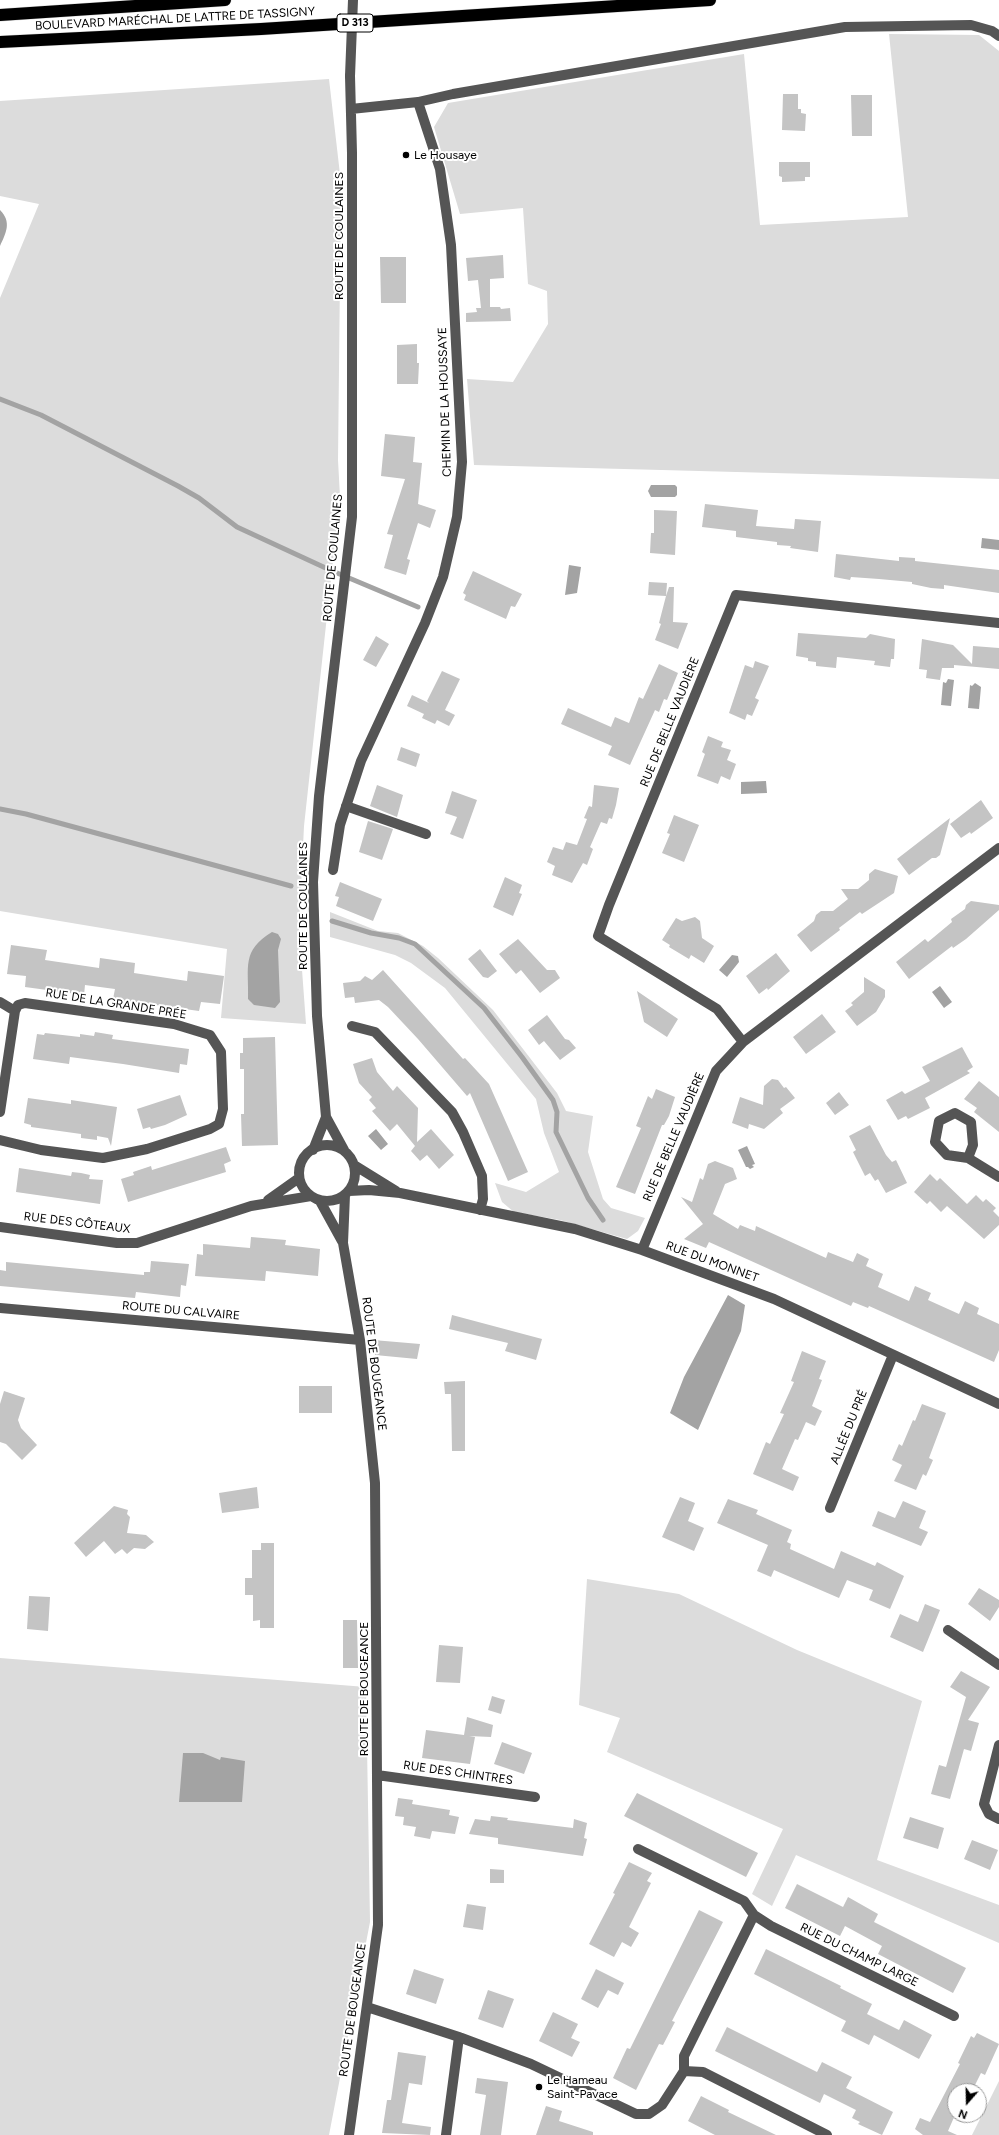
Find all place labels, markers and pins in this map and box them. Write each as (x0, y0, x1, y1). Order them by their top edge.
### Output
place label: Le Housaye (414, 148, 477, 162)
marker: Le Housaye (401, 150, 411, 160)
place label: Le Hameau Saint-Pavace (547, 2073, 618, 2101)
marker: Le Hameau Saint-Pavace (534, 2082, 544, 2092)

